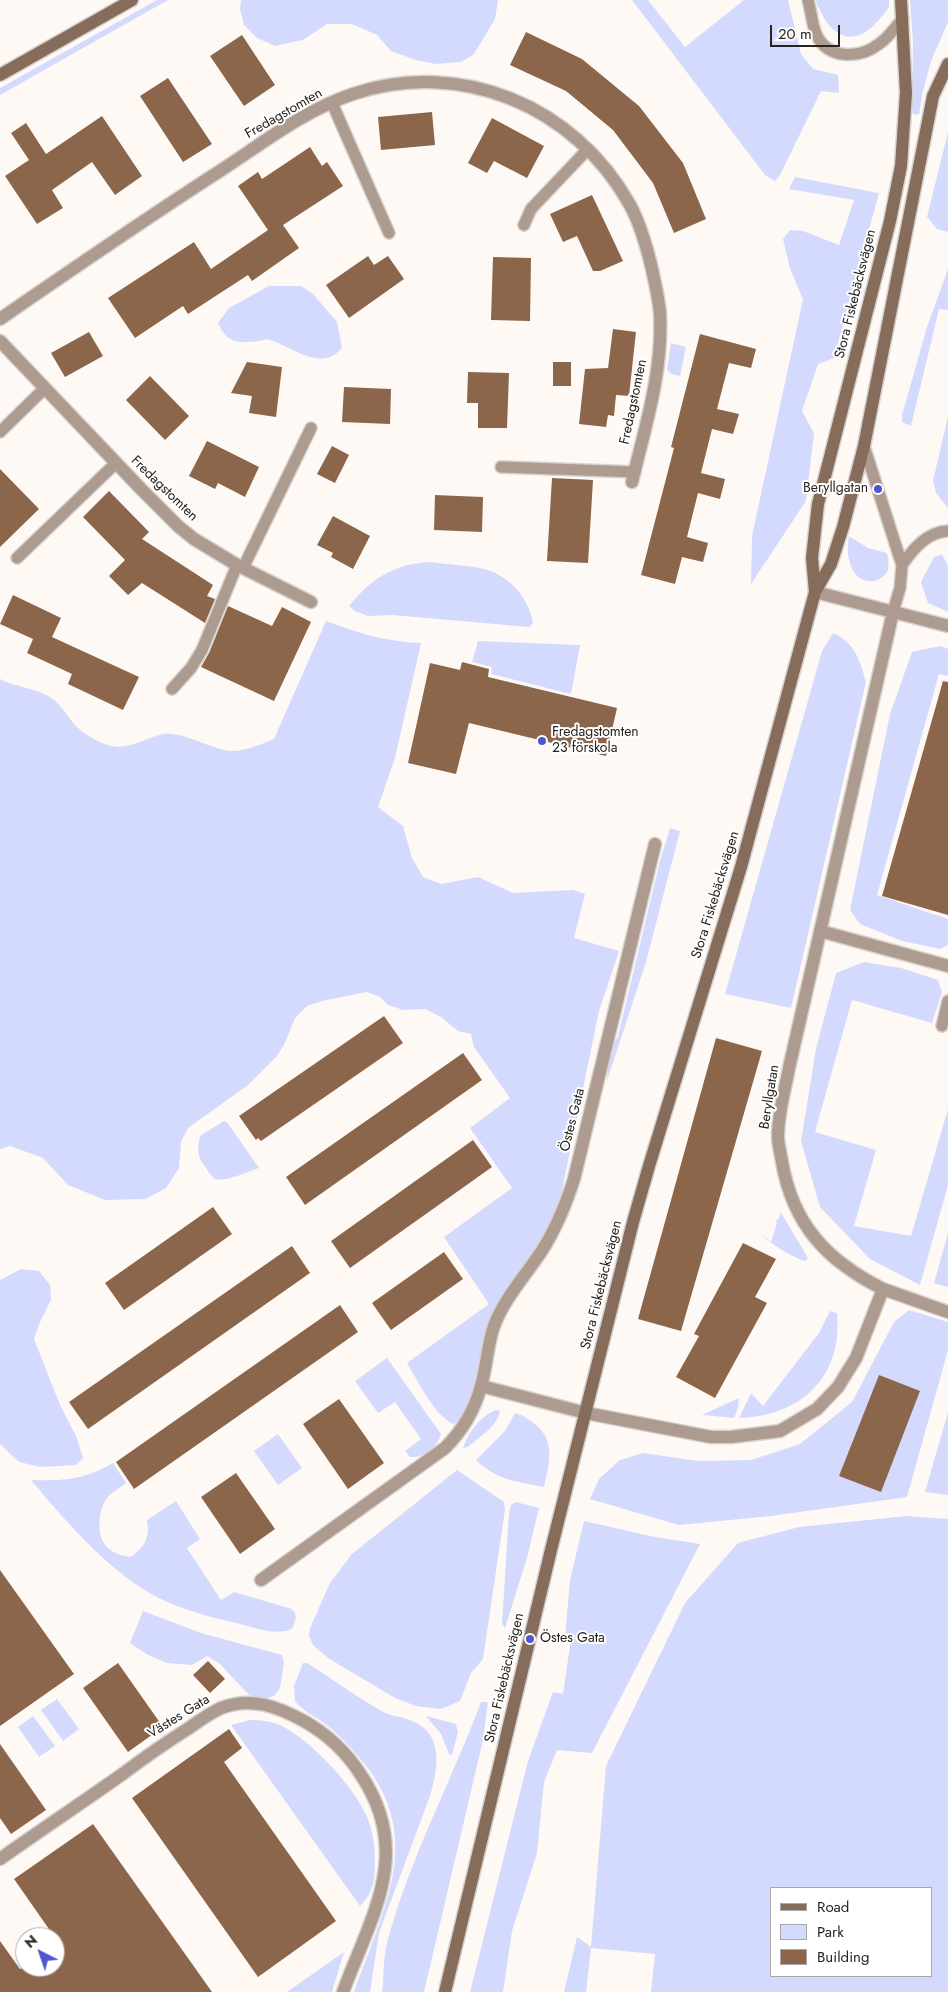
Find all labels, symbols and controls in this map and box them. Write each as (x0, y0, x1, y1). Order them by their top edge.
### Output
scale bar (773, 15, 843, 47)
text: 20 m (778, 23, 812, 45)
street label: Fredagstomten (242, 85, 326, 143)
street label: Stora Fiskebäcksvägen (832, 228, 880, 360)
street label: Fredagstomten (617, 358, 651, 446)
street label: Fredagstomten (127, 453, 201, 525)
place label: Beryllgatan (803, 481, 868, 497)
marker: Beryllgatan (872, 483, 884, 495)
place label: Fredagstomten 23 förskola (552, 725, 639, 758)
marker: Fredagstomten 23 förskola (536, 735, 548, 747)
street label: Stora Fiskebäcksvägen (689, 829, 743, 961)
street label: Beryllgatan (757, 1064, 783, 1130)
street label: Östes Gata (557, 1087, 589, 1153)
street label: Stora Fiskebäcksvägen (578, 1219, 626, 1351)
street label: Stora Fiskebäcksvägen (482, 1612, 528, 1744)
place label: Östes Gata (540, 1631, 605, 1647)
marker: Östes Gata (524, 1633, 536, 1645)
street label: Västes Gata (145, 1691, 213, 1743)
legend (770, 1887, 933, 1977)
text: Road (817, 1896, 849, 1918)
text: Park (817, 1921, 844, 1943)
north arrow (15, 1927, 65, 1977)
text: N (20, 1930, 42, 1953)
text: Building (817, 1946, 869, 1968)

